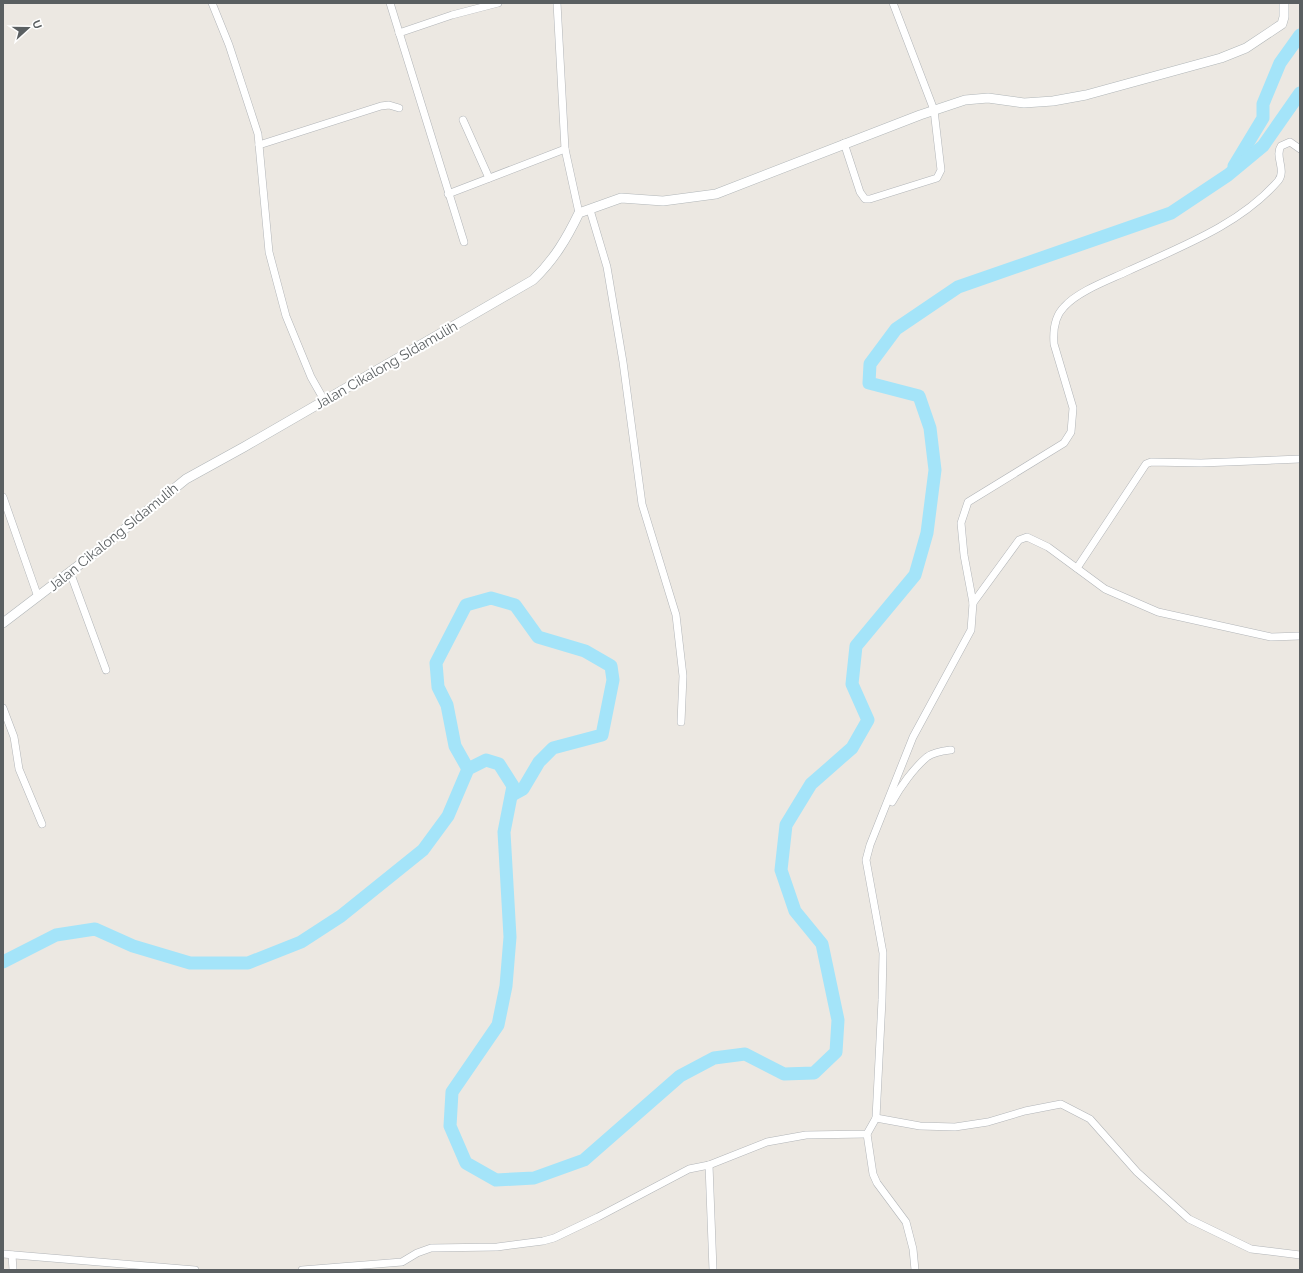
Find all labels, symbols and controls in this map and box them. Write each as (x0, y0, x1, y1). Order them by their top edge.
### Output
north arrow (8, 8, 48, 48)
text: U (29, 18, 44, 31)
street label: Jalan Cikalong SIdamulih (312, 318, 460, 412)
street label: Jalan Cikalong SIdamulih (45, 480, 181, 594)

